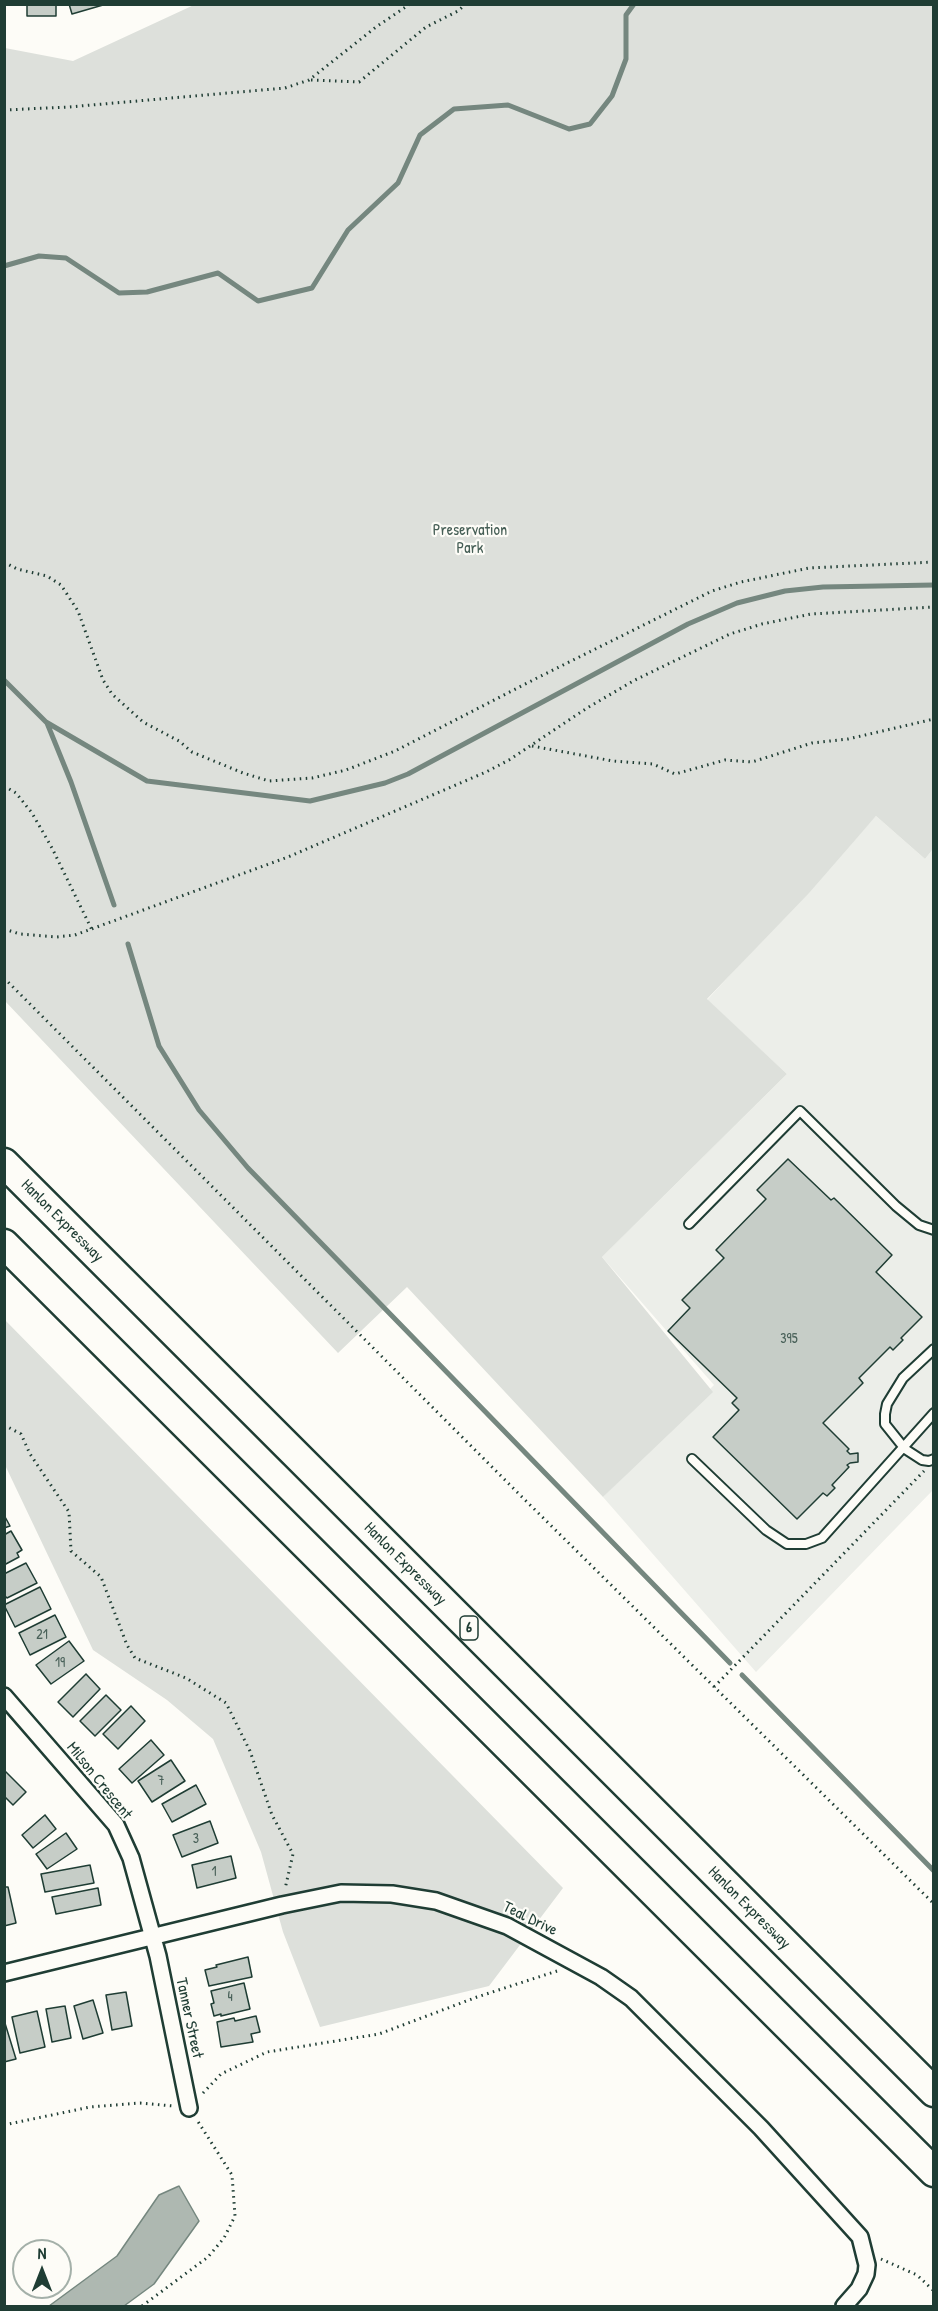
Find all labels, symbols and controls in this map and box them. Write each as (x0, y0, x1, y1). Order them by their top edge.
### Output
park label: Preservation Park (433, 521, 507, 559)
street label: Hanlon Expressway (17, 1176, 107, 1266)
house number: 395 (780, 1331, 798, 1347)
street label: Hanlon Expressway (360, 1519, 450, 1609)
road number: 6 (460, 1616, 478, 1640)
house number: 21 (36, 1627, 48, 1643)
house number: 19 (55, 1655, 65, 1671)
street label: Milson Crescent (62, 1739, 136, 1823)
house number: 7 (158, 1773, 164, 1789)
house number: 3 (193, 1831, 199, 1847)
street label: Hanlon Expressway (704, 1863, 794, 1953)
house number: 1 (211, 1864, 217, 1880)
street label: Teal Drive (500, 1898, 560, 1940)
street label: Tanner Street (171, 1976, 207, 2060)
house number: 4 (227, 1989, 233, 2005)
north arrow (12, 2239, 72, 2299)
text: N (38, 2242, 46, 2264)

